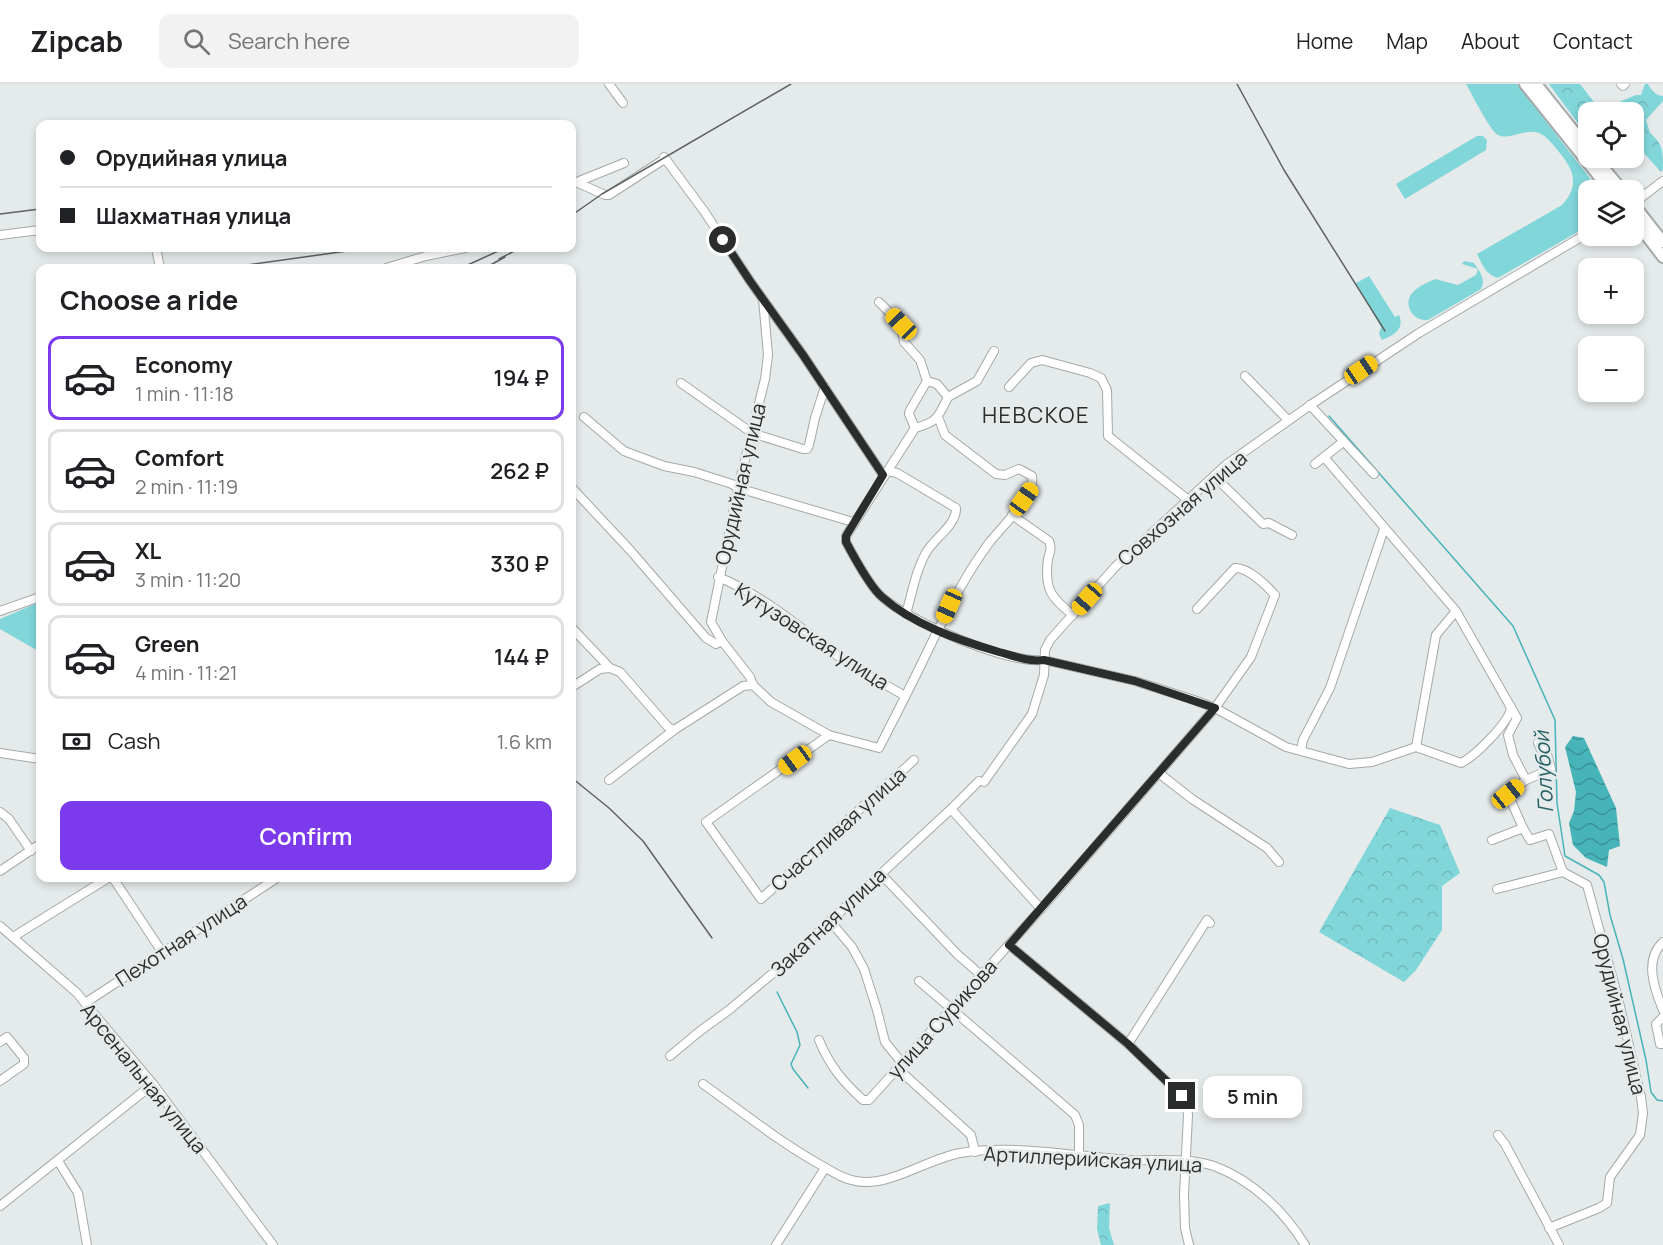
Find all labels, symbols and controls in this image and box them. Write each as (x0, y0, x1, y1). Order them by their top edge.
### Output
search box (159, 14, 579, 68)
text: Zipcab (30, 22, 123, 60)
icon: search (180, 25, 213, 58)
text: Search here (228, 26, 350, 56)
text: Home (1296, 27, 1353, 55)
text: Map (1386, 27, 1428, 55)
text: About (1461, 27, 1520, 55)
text: Contact (1553, 27, 1633, 55)
map controls (1578, 102, 1644, 402)
button: locate (1578, 102, 1644, 168)
text: Орудийная улица (96, 143, 287, 173)
button: layers (1578, 180, 1644, 246)
text: Шахматная улица (96, 201, 291, 231)
route start (709, 226, 736, 253)
button: + (1578, 258, 1644, 324)
text: Choose a ride (60, 281, 238, 318)
car (882, 305, 920, 343)
button: − (1578, 336, 1644, 402)
text: Economy (135, 350, 233, 380)
icon: car (63, 351, 117, 405)
car (1341, 352, 1381, 388)
text: 194 ₽ (493, 363, 549, 393)
text: 1 min · 11:18 (135, 380, 234, 407)
street label: Орудийная улица (708, 400, 772, 568)
district label: НЕВСКОЕ (982, 400, 1090, 430)
text: Comfort (135, 443, 224, 473)
icon: car (63, 444, 117, 498)
street label: Совхозная улица (1112, 444, 1252, 572)
text: 262 ₽ (490, 456, 549, 486)
text: 2 min · 11:19 (135, 473, 238, 500)
car (1006, 479, 1042, 519)
text: XL (135, 536, 161, 566)
icon: car (63, 537, 117, 591)
text: 330 ₽ (490, 549, 549, 579)
text: 3 min · 11:20 (135, 566, 241, 593)
street label: Кутузовская улица (730, 576, 894, 696)
car (1068, 580, 1106, 618)
car (933, 586, 965, 626)
text: Green (135, 629, 200, 659)
icon: car (63, 630, 117, 684)
text: 144 ₽ (494, 642, 549, 672)
text: 4 min · 11:21 (135, 659, 238, 686)
icon: cash (60, 725, 93, 758)
text: Cash (108, 726, 161, 756)
text: 1.6 km (497, 728, 552, 755)
water label: Голубой (1527, 728, 1559, 814)
car (775, 742, 815, 778)
street label: Счастливая улица (765, 761, 911, 897)
car (1488, 776, 1528, 812)
button: Confirm (60, 801, 552, 870)
street label: Закатная улица (764, 861, 892, 983)
street label: Пехотная улица (110, 887, 252, 993)
street label: Орудийная улица (1587, 931, 1653, 1097)
street label: улица Сурикова (881, 954, 1003, 1084)
street label: Арсенальная улица (75, 997, 213, 1159)
callout: 5 min (1203, 1075, 1302, 1117)
route end (1168, 1082, 1195, 1109)
text: 5 min (1227, 1083, 1278, 1110)
street label: Артиллерийская улица (983, 1140, 1203, 1178)

